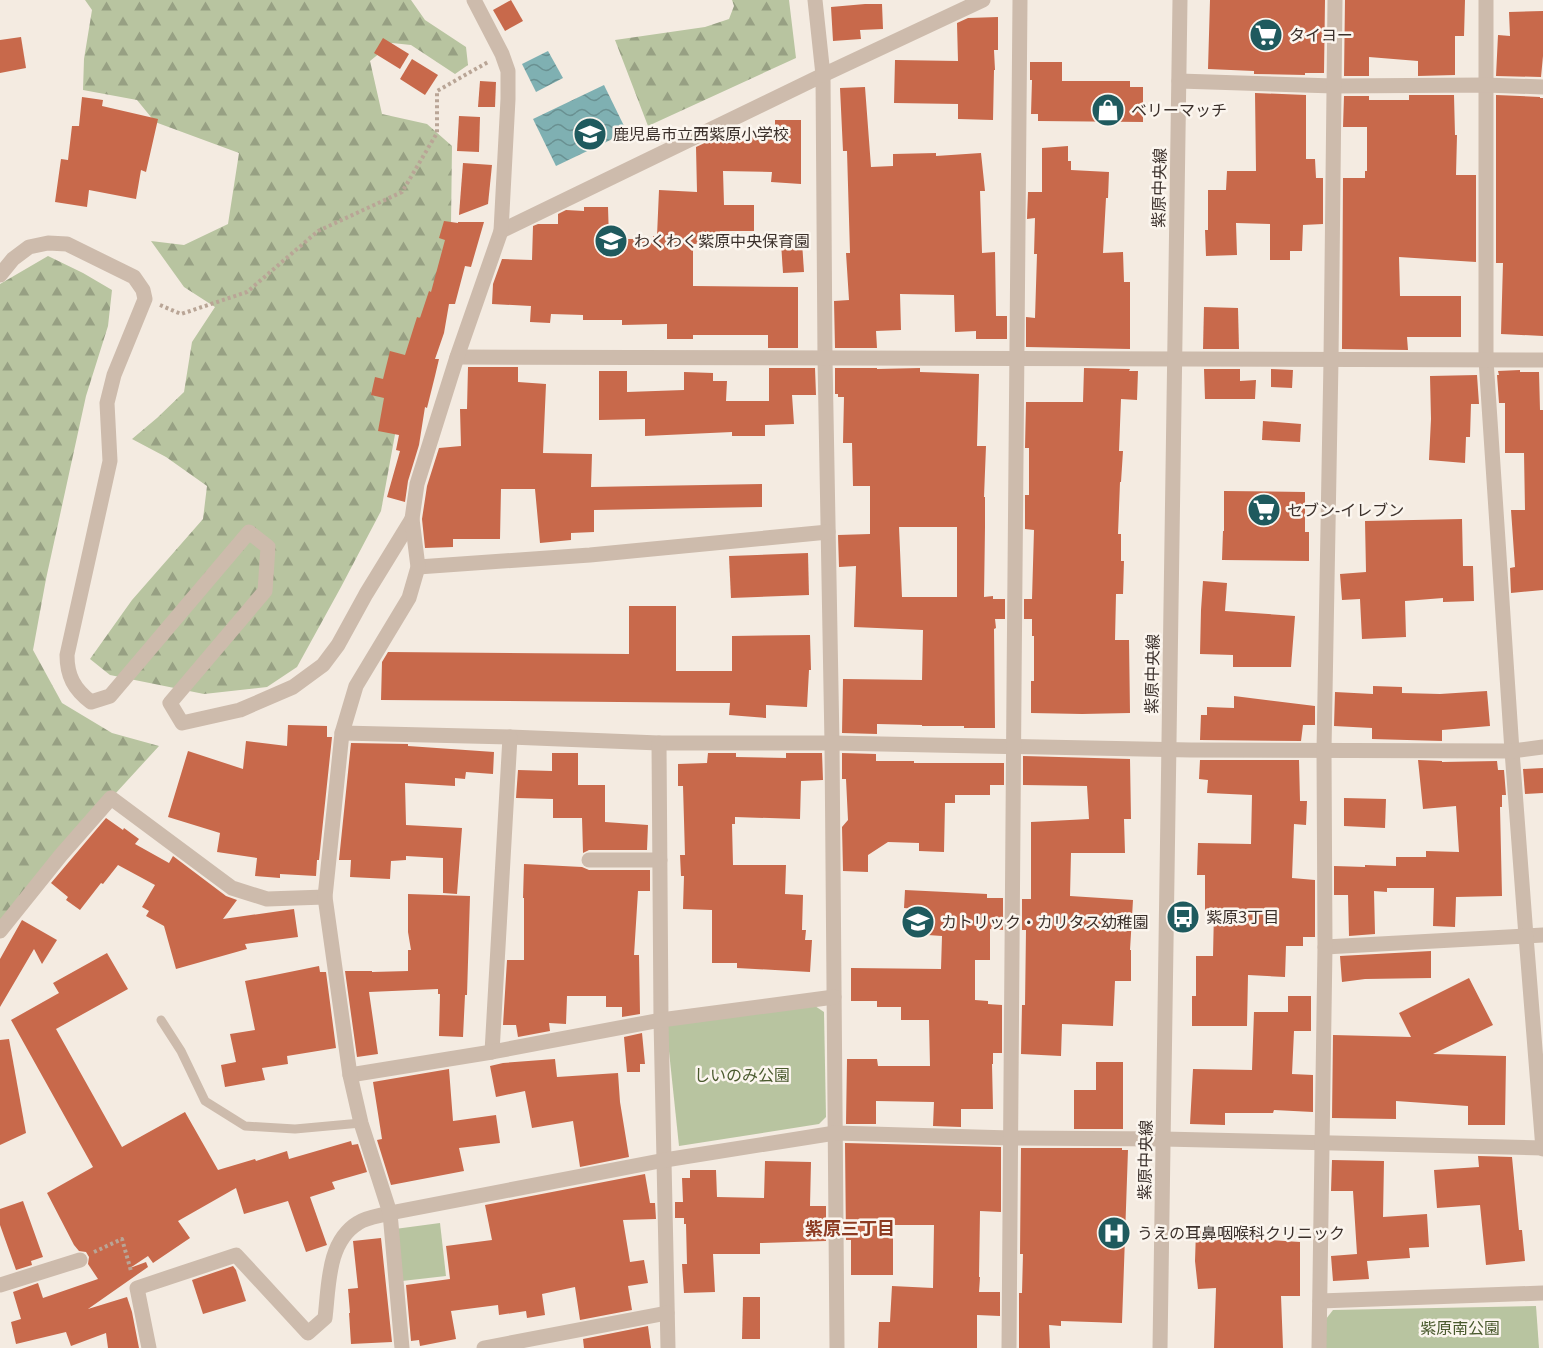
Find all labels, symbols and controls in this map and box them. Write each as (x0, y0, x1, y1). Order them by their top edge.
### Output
supermarket icon: タイヨー (1248, 17, 1284, 53)
place label: タイヨー (1289, 24, 1353, 46)
shop icon: ベリーマッチ (1090, 92, 1126, 128)
place label: ベリーマッチ (1131, 99, 1227, 121)
school or university icon: 鹿児島市立西紫原小学校 (572, 116, 608, 152)
place label: 鹿児島市立西紫原小学校 (613, 123, 789, 145)
street label: 紫原中央線 (1147, 148, 1171, 228)
school or university icon: わくわく紫原中央保育園 (593, 223, 629, 259)
place label: わくわく紫原中央保育園 (634, 230, 810, 252)
supermarket icon: セブン-イレブン (1246, 492, 1282, 528)
place label: セブン-イレブン (1287, 499, 1404, 521)
street label: 紫原中央線 (1140, 634, 1164, 714)
bus stop icon: 紫原3丁目 (1165, 899, 1201, 935)
school or university icon: カトリック・カリタス幼稚園 (900, 904, 936, 940)
place label: 紫原3丁目 (1206, 906, 1279, 928)
place label: カトリック・カリタス幼稚園 (941, 911, 1149, 933)
park label: しいのみ公園 (694, 1064, 790, 1086)
street label: 紫原中央線 (1133, 1120, 1157, 1200)
hospital icon: うえの耳鼻咽喉科クリニック (1096, 1215, 1132, 1251)
district label: 紫原三丁目 (805, 1216, 895, 1240)
place label: うえの耳鼻咽喉科クリニック (1137, 1222, 1345, 1244)
park label: 紫原南公園 (1420, 1317, 1500, 1339)

